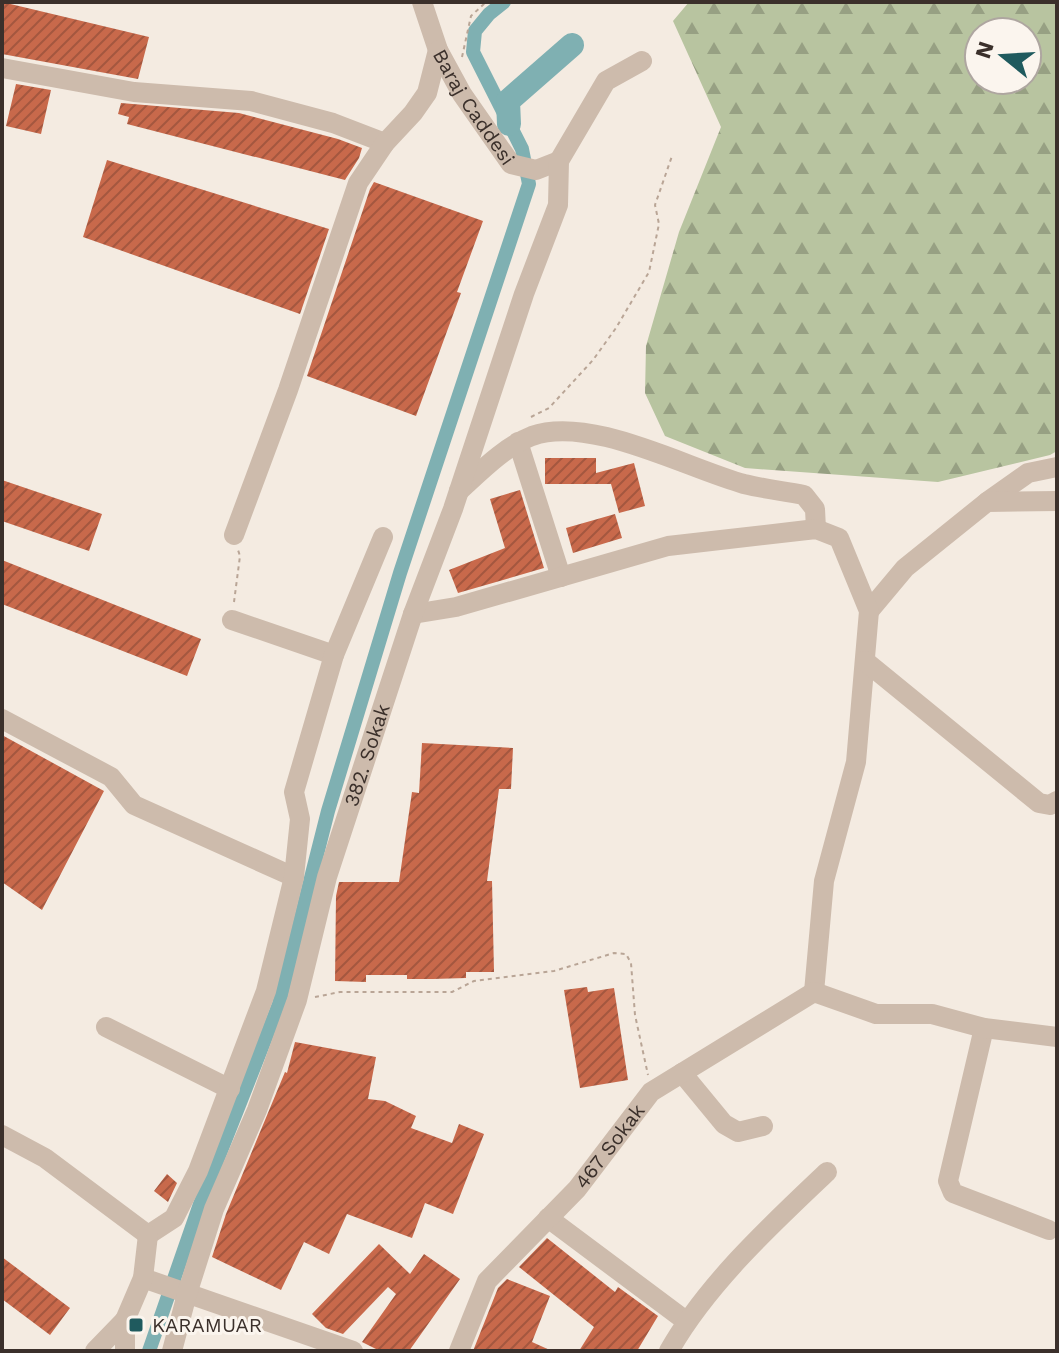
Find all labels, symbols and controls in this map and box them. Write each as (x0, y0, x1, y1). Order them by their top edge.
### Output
north arrow (963, 16, 1043, 96)
text: N (970, 38, 999, 62)
street label: Baraj Caddesi (428, 45, 520, 170)
street label: 382. Sokak (339, 701, 395, 809)
street label: 467 Sokak (570, 1099, 650, 1193)
place label: KARAMUAR (152, 1313, 262, 1337)
marker: KARAMUAR (127, 1316, 145, 1334)

